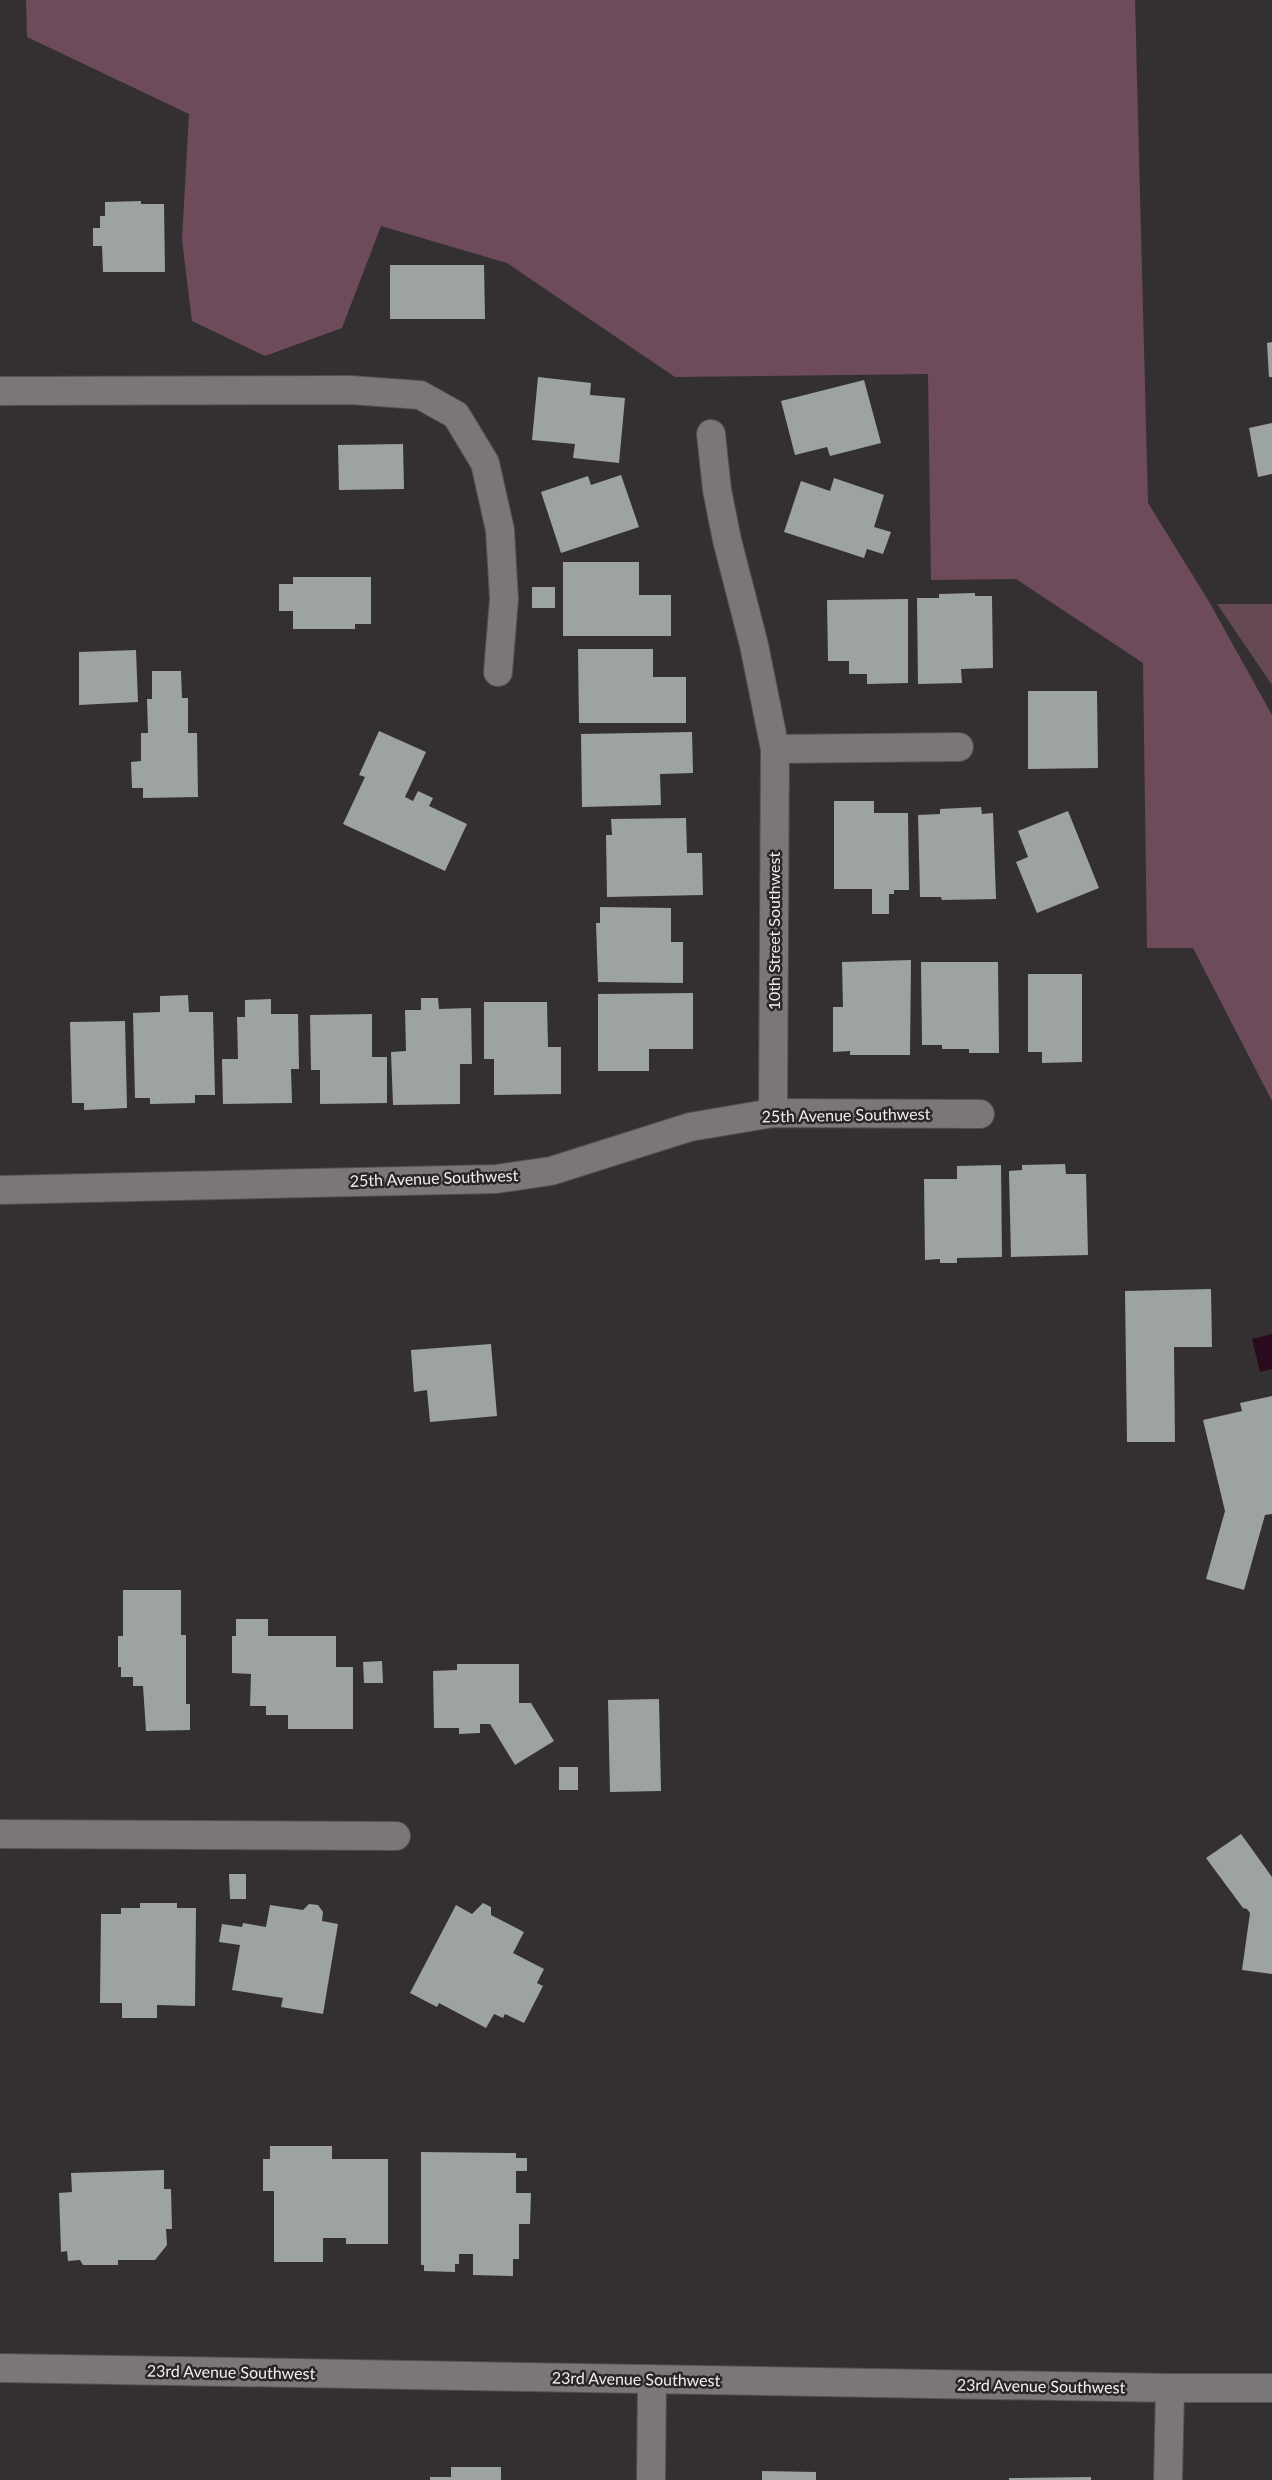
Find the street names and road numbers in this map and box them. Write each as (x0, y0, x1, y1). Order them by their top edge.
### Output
street label: 10th Street Southwest (764, 852, 783, 1010)
street label: 25th Avenue Southwest (762, 1104, 931, 1125)
street label: 25th Avenue Southwest (349, 1165, 519, 1190)
street label: 23rd Avenue Southwest (147, 2361, 316, 2382)
street label: 23rd Avenue Southwest (552, 2368, 721, 2389)
street label: 23rd Avenue Southwest (957, 2375, 1126, 2396)

